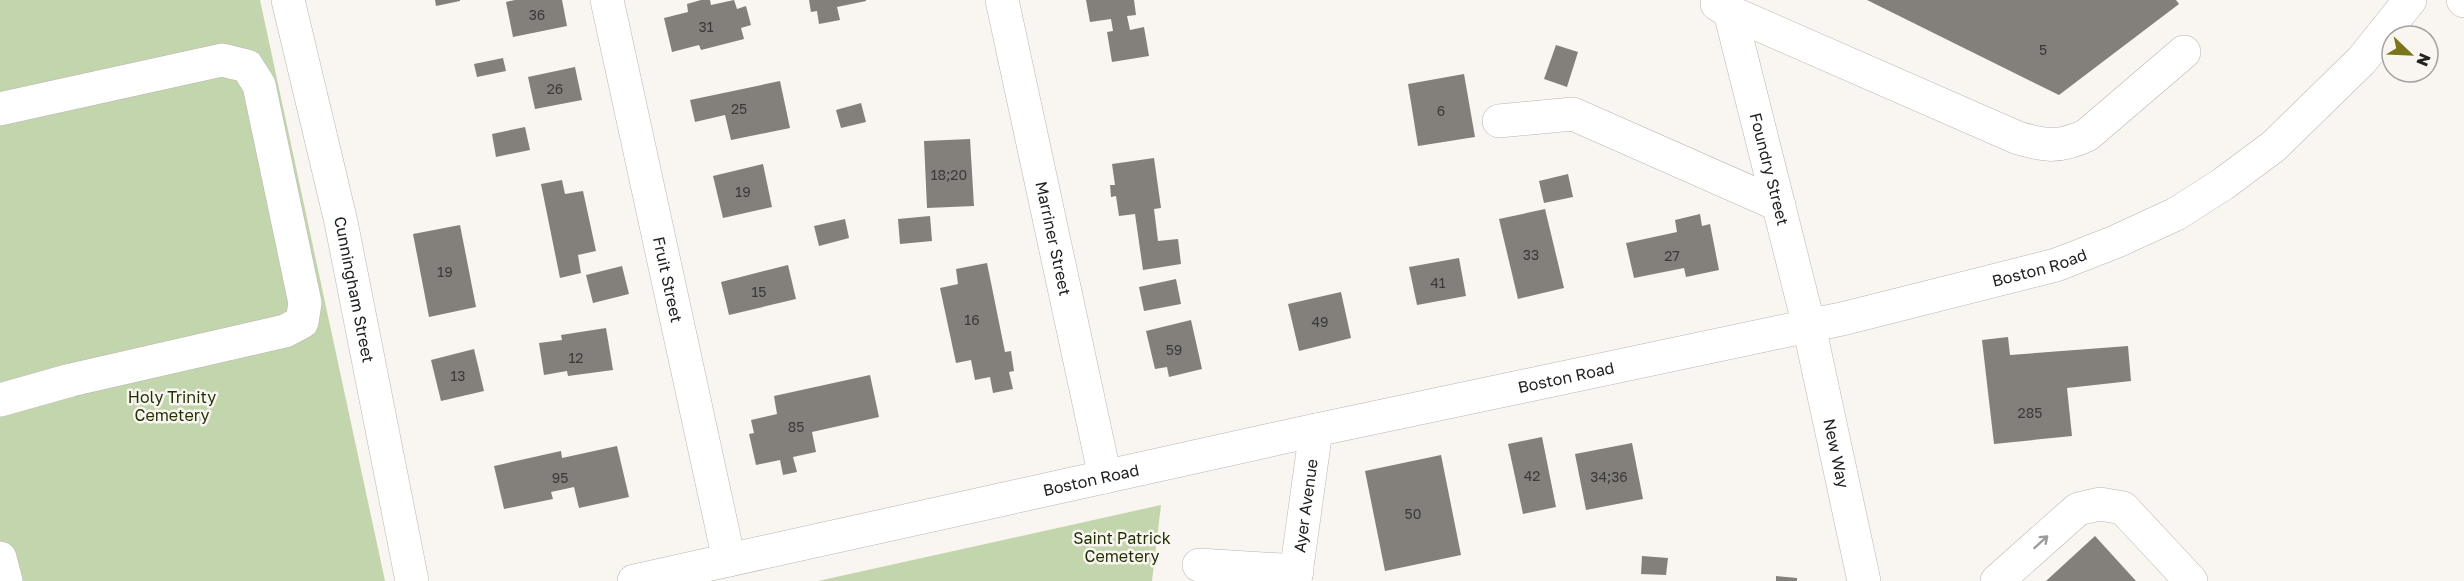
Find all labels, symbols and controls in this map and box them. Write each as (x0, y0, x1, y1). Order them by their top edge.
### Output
house number: 36 (529, 6, 545, 23)
house number: 31 (699, 18, 714, 35)
north arrow (2380, 24, 2440, 84)
house number: 5 (2039, 41, 2047, 58)
text: N (2412, 50, 2435, 69)
house number: 26 (547, 80, 563, 97)
house number: 25 (731, 100, 747, 117)
house number: 6 (1437, 102, 1445, 119)
street label: Foundry Street (1746, 111, 1793, 228)
house number: 18;20 (931, 166, 967, 183)
street label: Marriner Street (1031, 180, 1076, 297)
house number: 19 (735, 183, 751, 200)
street label: Cunningham Street (330, 214, 379, 364)
street label: Fruit Street (649, 235, 687, 324)
street label: Boston Road (1990, 244, 2090, 291)
house number: 33 (1523, 246, 1539, 263)
house number: 27 (1664, 247, 1680, 264)
house number: 19 (437, 263, 453, 280)
house number: 41 (1430, 274, 1446, 291)
house number: 15 (752, 283, 766, 300)
house number: 16 (964, 311, 980, 328)
house number: 49 (1311, 313, 1329, 330)
house number: 59 (1166, 341, 1182, 358)
house number: 12 (569, 349, 583, 366)
street label: Boston Road (1516, 357, 1616, 397)
house number: 13 (451, 367, 465, 384)
park label: Holy Trinity Cemetery (128, 387, 216, 425)
house number: 285 (2018, 404, 2042, 421)
street label: New Way (1819, 417, 1854, 490)
house number: 85 (788, 418, 804, 435)
street label: Ayer Avenue (1289, 458, 1322, 554)
street label: Boston Road (1041, 459, 1141, 500)
house number: 42 (1524, 467, 1540, 484)
house number: 34;36 (1590, 468, 1628, 485)
house number: 95 (552, 469, 568, 486)
house number: 50 (1405, 505, 1421, 522)
park label: Saint Patrick Cemetery (1073, 528, 1171, 566)
one-way arrow (2033, 535, 2048, 549)

